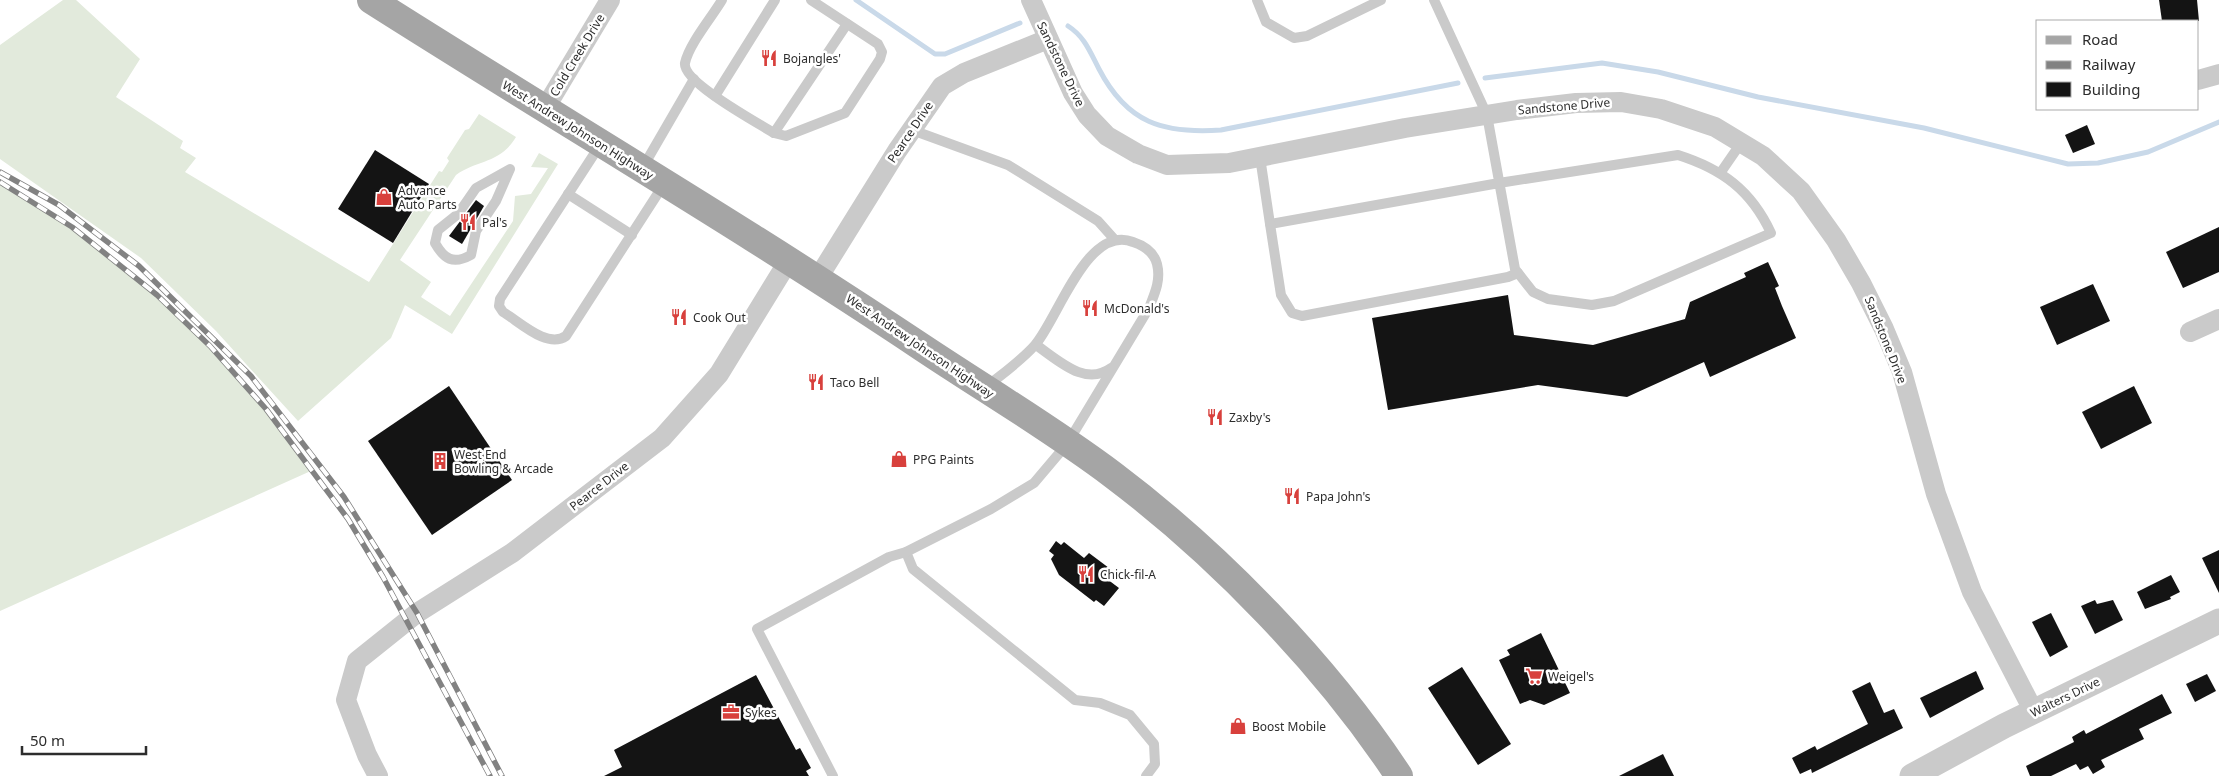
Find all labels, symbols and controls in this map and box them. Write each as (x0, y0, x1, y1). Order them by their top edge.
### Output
street label: Cold Creek Drive (546, 10, 608, 99)
street label: Sandstone Drive (1033, 19, 1089, 109)
legend (2036, 20, 2199, 110)
text: Road (2082, 29, 2118, 49)
restaurant icon: Bojangles' (759, 48, 779, 68)
place label: Bojangles' (783, 50, 841, 67)
text: Railway (2082, 54, 2136, 74)
street label: West Andrew Johnson Highway (499, 76, 658, 184)
text: Building (2082, 79, 2140, 99)
street label: Sandstone Drive (1517, 93, 1611, 118)
street label: Pearce Drive (883, 98, 937, 166)
place label: Advance Auto Parts (398, 182, 457, 213)
shop icon: Advance Auto Parts (374, 187, 394, 207)
restaurant icon: Pal's (458, 212, 478, 232)
place label: Pal's (482, 214, 507, 231)
street label: West Andrew Johnson Highway (843, 290, 998, 403)
street label: Sandstone Drive (1861, 294, 1911, 386)
restaurant icon: McDonald's (1080, 298, 1100, 318)
place label: McDonald's (1104, 300, 1170, 317)
restaurant icon: Cook Out (669, 307, 689, 327)
place label: Cook Out (693, 309, 746, 326)
restaurant icon: Taco Bell (806, 372, 826, 392)
place label: Taco Bell (830, 374, 879, 391)
restaurant icon: Zaxby's (1205, 407, 1225, 427)
place label: Zaxby's (1229, 409, 1271, 426)
place label: West End Bowling & Arcade (454, 446, 554, 477)
shop icon: PPG Paints (889, 449, 909, 469)
building icon: West End Bowling & Arcade (430, 451, 450, 471)
place label: PPG Paints (913, 451, 974, 468)
street label: Pearce Drive (566, 457, 632, 514)
restaurant icon: Papa John's (1282, 486, 1302, 506)
place label: Papa John's (1306, 488, 1371, 505)
restaurant icon: Chick-fil-A (1076, 564, 1096, 584)
place label: Chick-fil-A (1100, 566, 1156, 583)
supermarket icon: Weigel's (1524, 666, 1544, 686)
place label: Weigel's (1548, 668, 1594, 685)
street label: Walters Drive (2027, 673, 2103, 721)
office icon: Sykes (721, 702, 741, 722)
place label: Sykes (745, 704, 777, 721)
shop icon: Boost Mobile (1228, 716, 1248, 736)
place label: Boost Mobile (1252, 718, 1326, 735)
scale bar (22, 724, 146, 756)
text: 50 m (30, 730, 65, 750)

